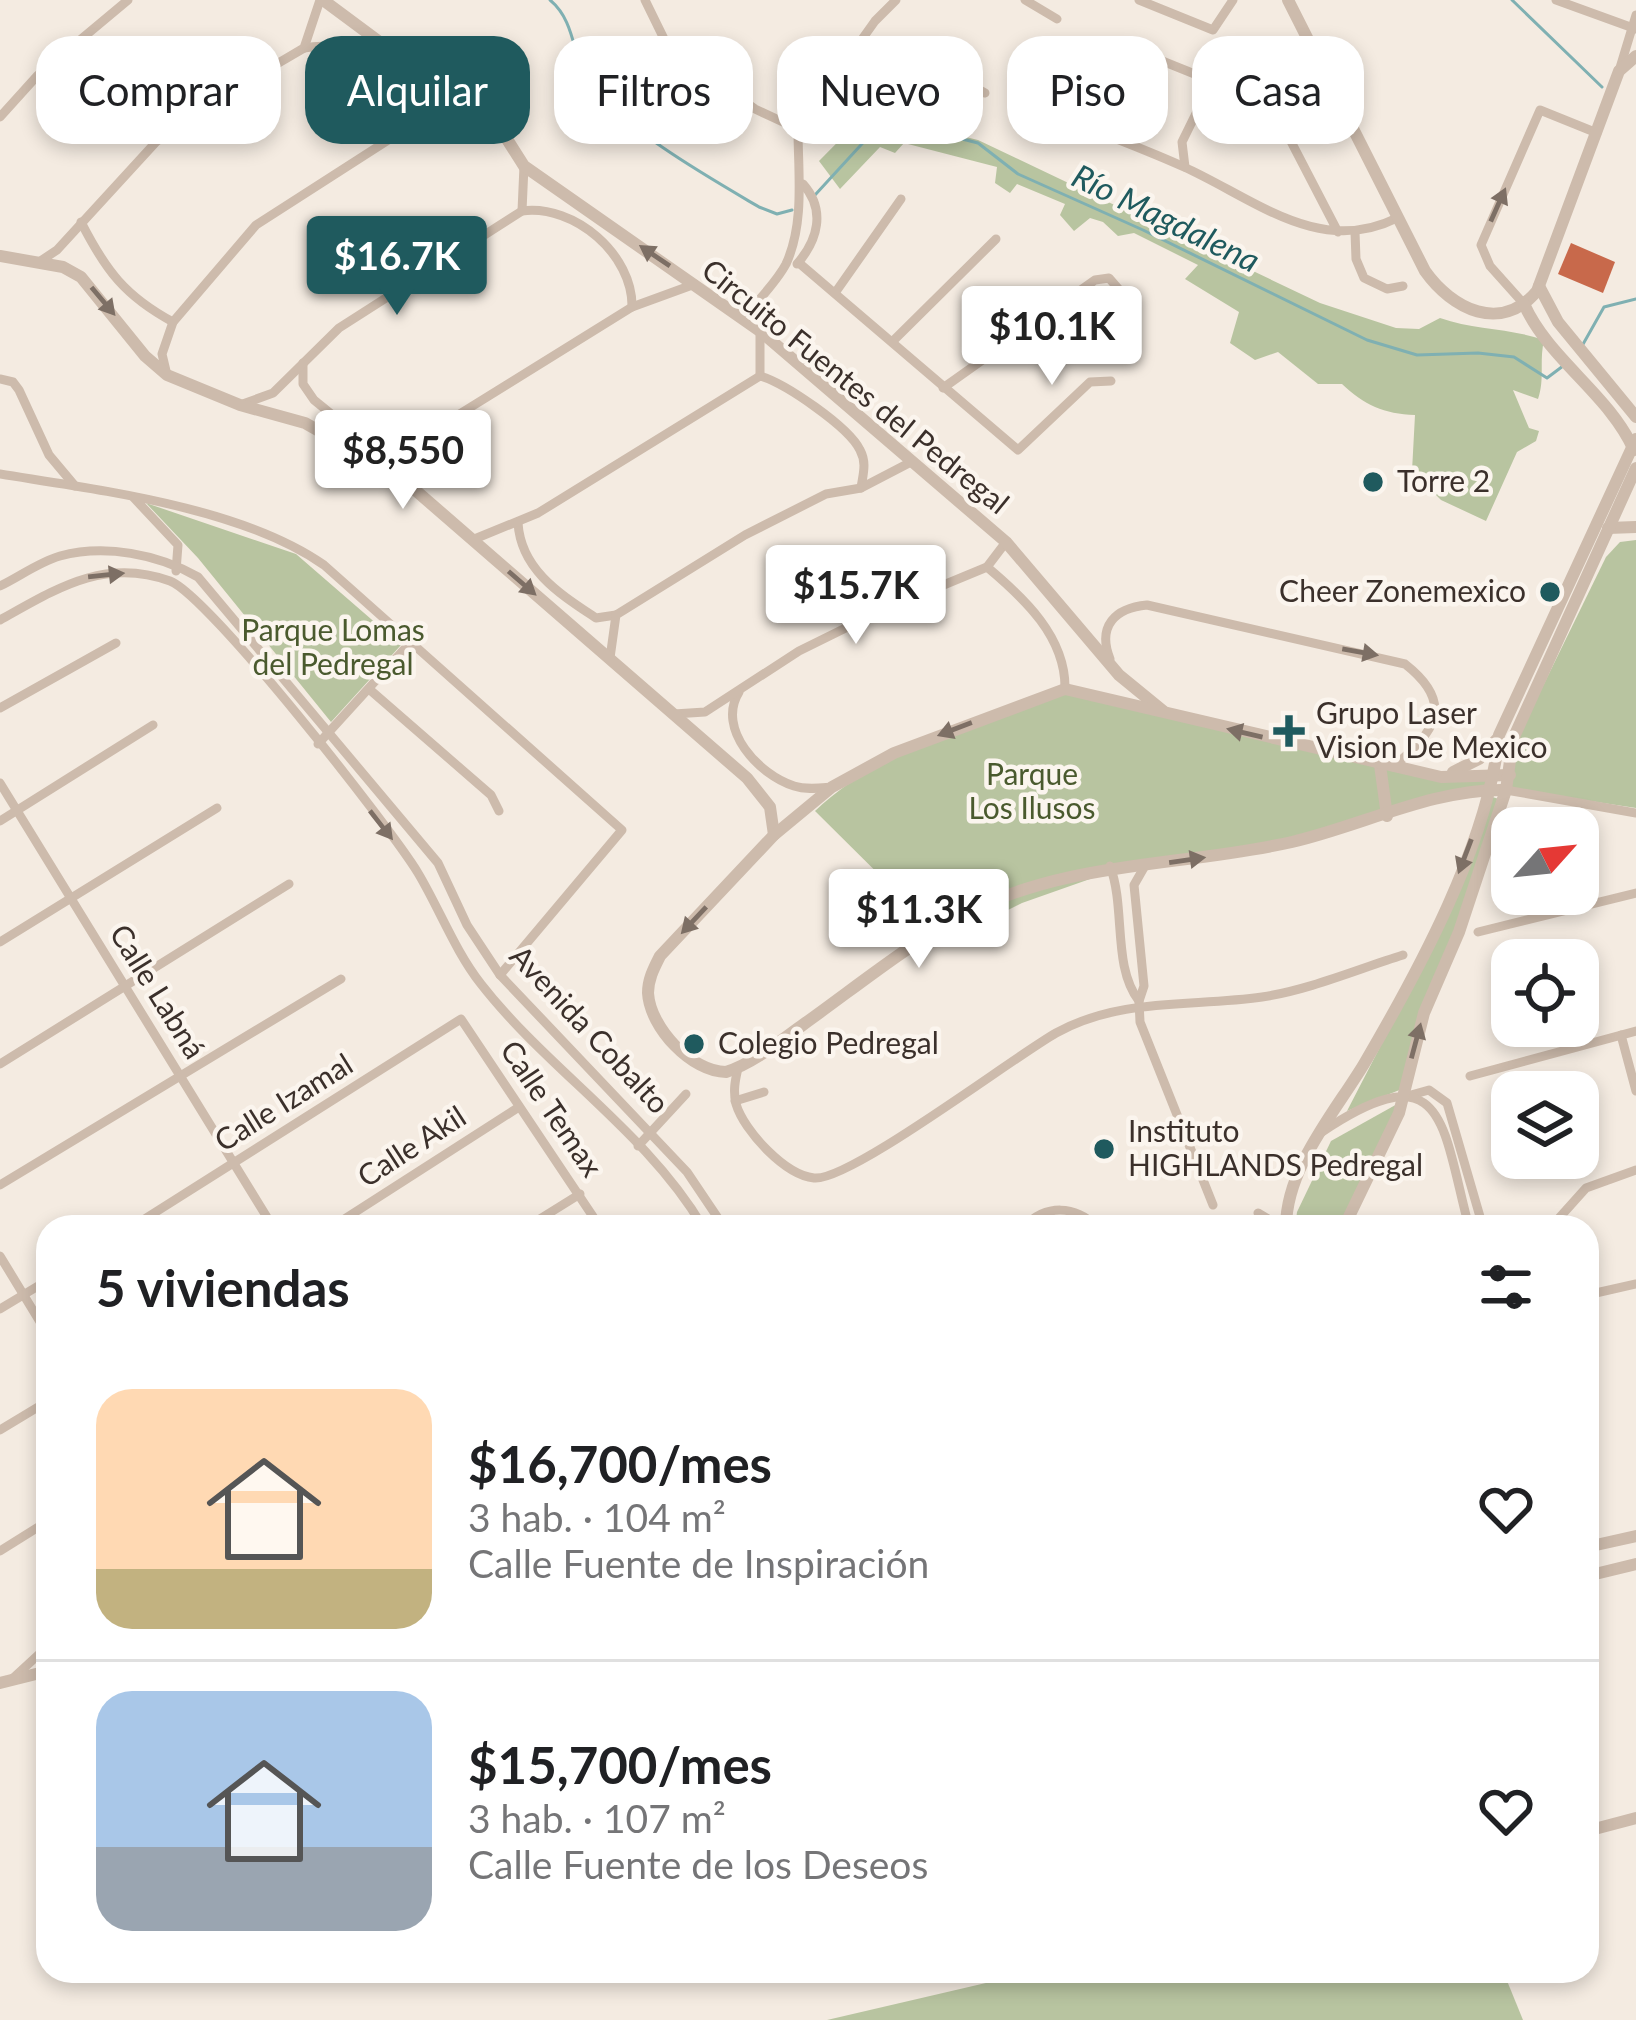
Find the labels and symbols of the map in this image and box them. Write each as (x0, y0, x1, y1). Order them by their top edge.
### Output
water label: Río Magdalena (1066, 154, 1267, 280)
one-way arrow (1489, 188, 1509, 223)
pin: $16.7K (299, 216, 495, 318)
one-way arrow (638, 245, 671, 268)
street label: Circuito Fuentes del Pedregal (696, 251, 1017, 520)
one-way arrow (89, 286, 115, 316)
pin: $10.1K (954, 286, 1150, 388)
pin: $8,550 (305, 410, 501, 512)
place label: Torre 2 (1397, 462, 1490, 498)
marker: Torre 2 (1360, 469, 1386, 495)
pin: $15.7K (758, 545, 954, 647)
one-way arrow (87, 565, 125, 584)
one-way arrow (507, 569, 537, 596)
place label: Cheer Zonemexico (1279, 572, 1526, 608)
marker: Cheer Zonemexico (1537, 579, 1563, 605)
park label: Parque Lomas del Pedregal (241, 611, 425, 681)
one-way arrow (1342, 643, 1380, 662)
place label: Grupo Laser Vision De Mexico (1316, 694, 1548, 764)
marker: Grupo Laser Vision De Mexico (1273, 715, 1305, 747)
one-way arrow (936, 720, 972, 739)
one-way arrow (1226, 723, 1263, 742)
park label: Parque Los Ilusos (969, 755, 1095, 825)
north arrow (1491, 807, 1599, 915)
one-way arrow (368, 809, 393, 840)
one-way arrow (1454, 839, 1473, 875)
one-way arrow (1169, 850, 1206, 869)
pin: $11.3K (821, 869, 1017, 971)
one-way arrow (681, 906, 708, 935)
street label: Calle Labná (103, 917, 214, 1065)
street label: Avenida Cobalto (503, 937, 677, 1120)
one-way arrow (1408, 1022, 1427, 1059)
place label: Colegio Pedregal (718, 1024, 939, 1060)
marker: Colegio Pedregal (681, 1031, 707, 1057)
street label: Calle Temax (494, 1033, 611, 1183)
street label: Calle Izamal (207, 1045, 359, 1158)
street label: Calle Akil (350, 1097, 472, 1193)
place label: Instituto HIGHLANDS Pedregal (1128, 1112, 1423, 1182)
marker: Instituto HIGHLANDS Pedregal (1091, 1136, 1117, 1162)

